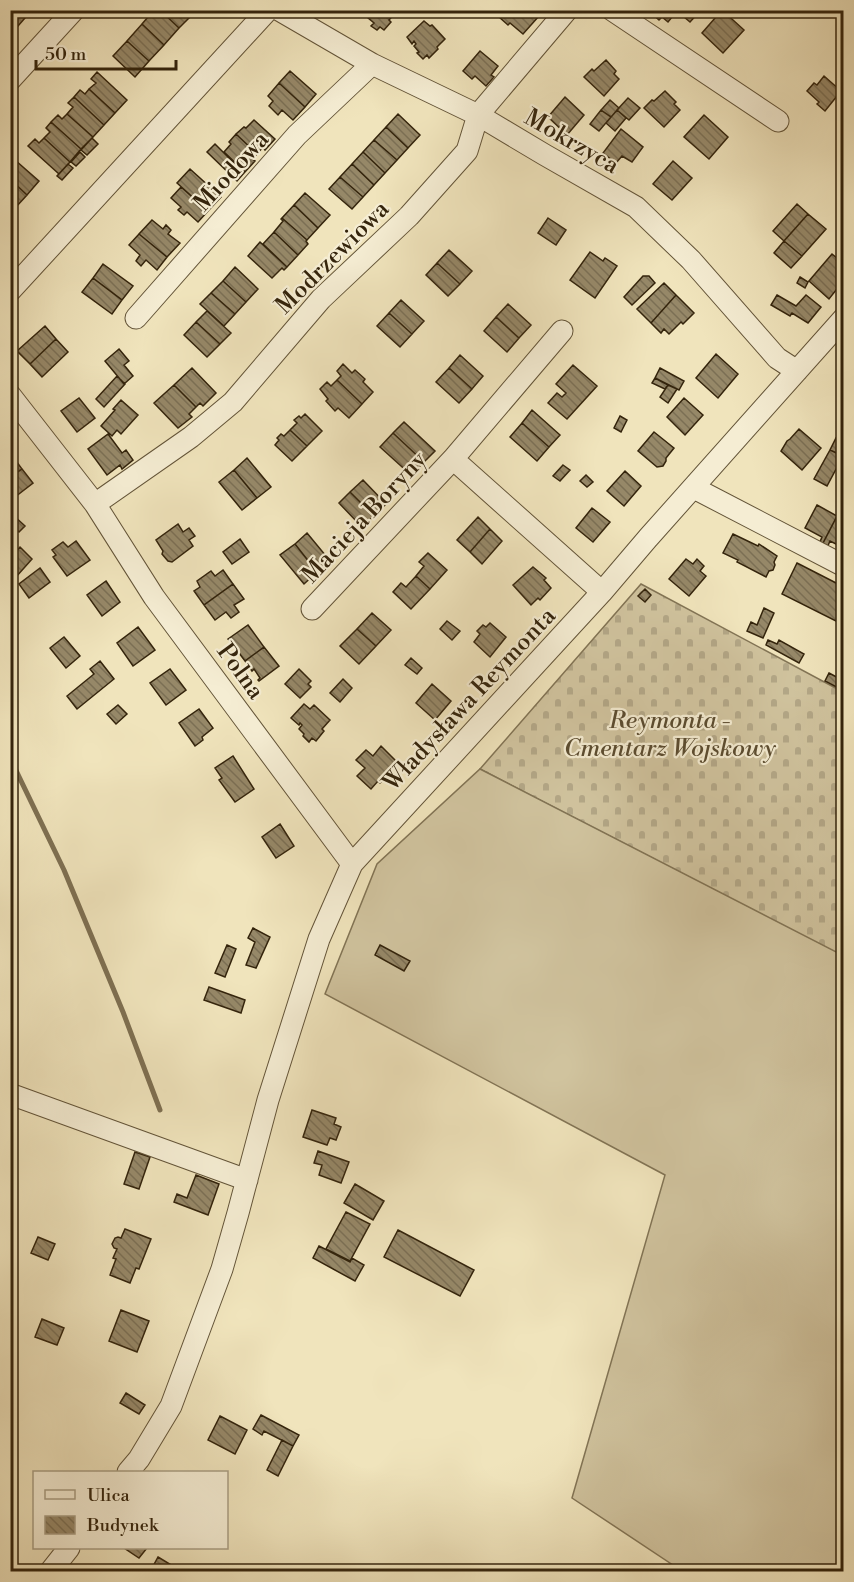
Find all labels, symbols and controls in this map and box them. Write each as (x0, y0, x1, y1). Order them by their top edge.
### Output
scale bar (36, 33, 176, 71)
text: 50 m (45, 43, 87, 66)
street label: Mokrzyca (519, 103, 625, 181)
street label: Miodowa (188, 125, 276, 218)
street label: Modrzewiowa (270, 194, 396, 321)
street label: Macieja Boryny (296, 445, 434, 590)
street label: Władysława Reymonta (376, 601, 563, 798)
street label: Polna (210, 638, 271, 706)
park label: Reymonta - Cmentarz Wojskowy (564, 706, 776, 764)
legend (33, 1471, 228, 1549)
text: Ulica (87, 1484, 131, 1507)
text: Budynek (86, 1514, 160, 1537)

